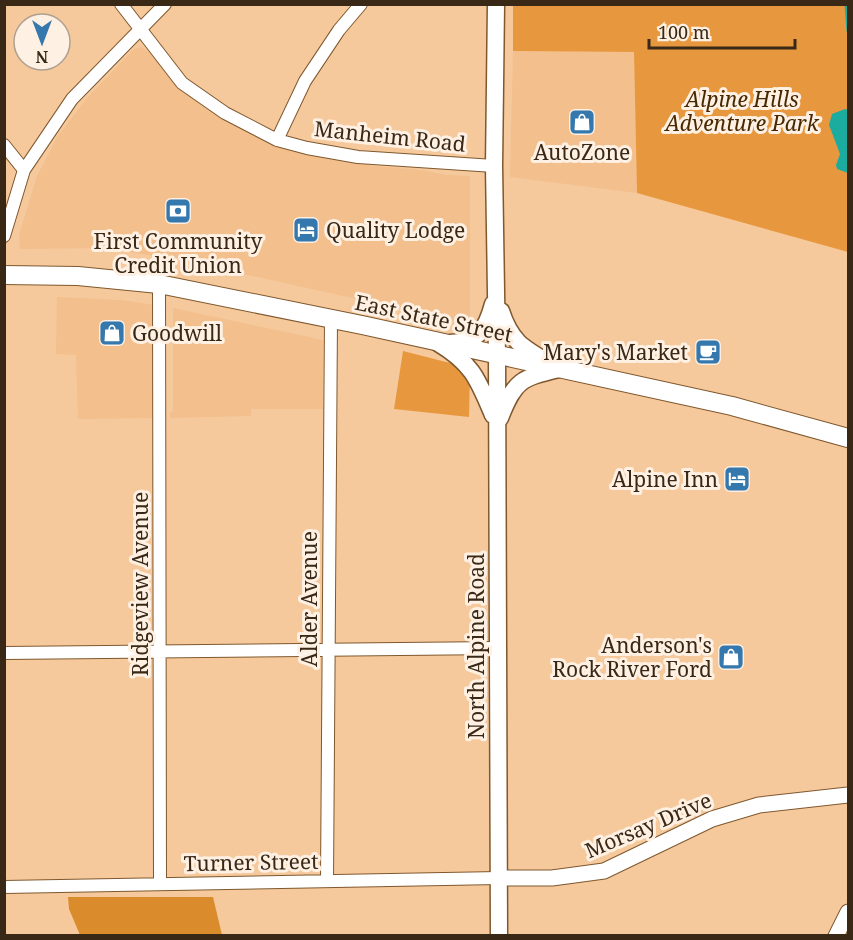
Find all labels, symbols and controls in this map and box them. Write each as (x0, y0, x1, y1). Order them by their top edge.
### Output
north arrow (12, 12, 72, 72)
scale bar (649, 12, 794, 50)
text: 100 m (658, 20, 710, 44)
text: N (35, 46, 48, 68)
park label: Alpine Hills Adventure Park (663, 85, 820, 137)
shop icon: AutoZone (567, 107, 597, 137)
street label: Manheim Road (313, 114, 467, 158)
place label: AutoZone (534, 138, 630, 166)
bank icon: First Community Credit Union (163, 196, 193, 226)
hotel icon: Quality Lodge (291, 215, 321, 245)
place label: Quality Lodge (326, 216, 465, 244)
place label: First Community Credit Union (94, 227, 263, 279)
street label: East State Street (353, 288, 515, 348)
shop icon: Goodwill (97, 318, 127, 348)
place label: Goodwill (132, 319, 222, 347)
cafe icon: Mary's Market (693, 337, 723, 367)
place label: Mary's Market (543, 338, 688, 366)
hotel icon: Alpine Inn (722, 464, 752, 494)
place label: Alpine Inn (612, 465, 718, 493)
street label: Ridgeview Avenue (126, 492, 154, 676)
street label: Alder Avenue (295, 531, 323, 667)
street label: North Alpine Road (462, 553, 490, 739)
place label: Anderson's Rock River Ford (552, 631, 712, 683)
shop icon: Anderson's Rock River Ford (716, 642, 746, 672)
street label: Morsay Drive (580, 786, 716, 864)
street label: Turner Street (183, 847, 319, 877)

